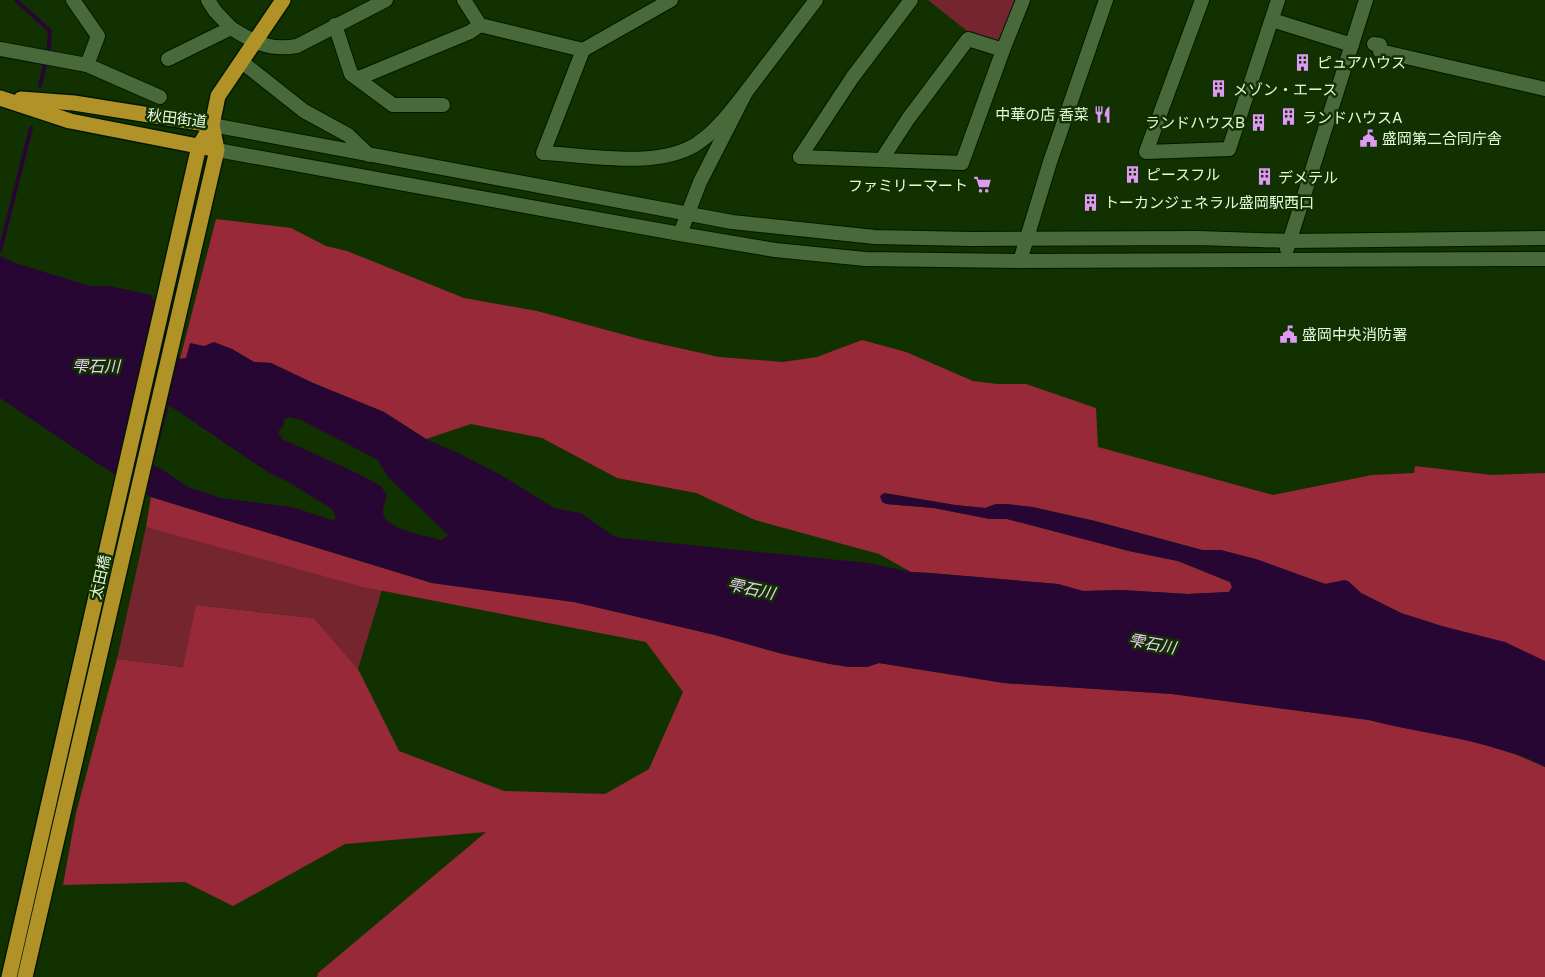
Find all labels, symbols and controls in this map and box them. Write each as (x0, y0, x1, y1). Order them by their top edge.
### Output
building icon: ピュアハウス (1293, 52, 1313, 72)
place label: ピュアハウス (1317, 54, 1406, 71)
building icon: メゾン・エース (1209, 79, 1229, 99)
place label: メゾン・エース (1233, 81, 1337, 98)
restaurant icon: 中華の店 香菜 (1093, 104, 1113, 124)
street label: 秋田街道 (146, 106, 208, 130)
place label: 中華の店 香菜 (995, 106, 1089, 123)
building icon: ランドハウスA (1278, 107, 1298, 127)
place label: ランドハウスA (1302, 109, 1403, 126)
building icon: ランドハウスB (1249, 112, 1269, 132)
place label: ランドハウスB (1145, 114, 1245, 131)
public building icon: 盛岡第二合同庁舎 (1358, 128, 1378, 148)
place label: 盛岡第二合同庁舎 (1382, 130, 1502, 147)
building icon: ピースフル (1122, 164, 1142, 184)
place label: ピースフル (1146, 166, 1220, 183)
building icon: デメテル (1254, 167, 1274, 187)
place label: デメテル (1278, 169, 1338, 186)
supermarket icon: ファミリーマート (972, 175, 992, 195)
place label: ファミリーマート (848, 177, 968, 194)
building icon: トーカンジェネラル盛岡駅西口 (1080, 192, 1100, 212)
place label: トーカンジェネラル盛岡駅西口 (1104, 194, 1314, 211)
public building icon: 盛岡中央消防署 (1278, 324, 1298, 344)
place label: 盛岡中央消防署 (1302, 326, 1407, 343)
water label: 雫石川 (72, 357, 122, 376)
street label: 太田橋 (87, 553, 113, 601)
water label: 雫石川 (726, 575, 778, 604)
water label: 雫石川 (1127, 630, 1179, 658)

